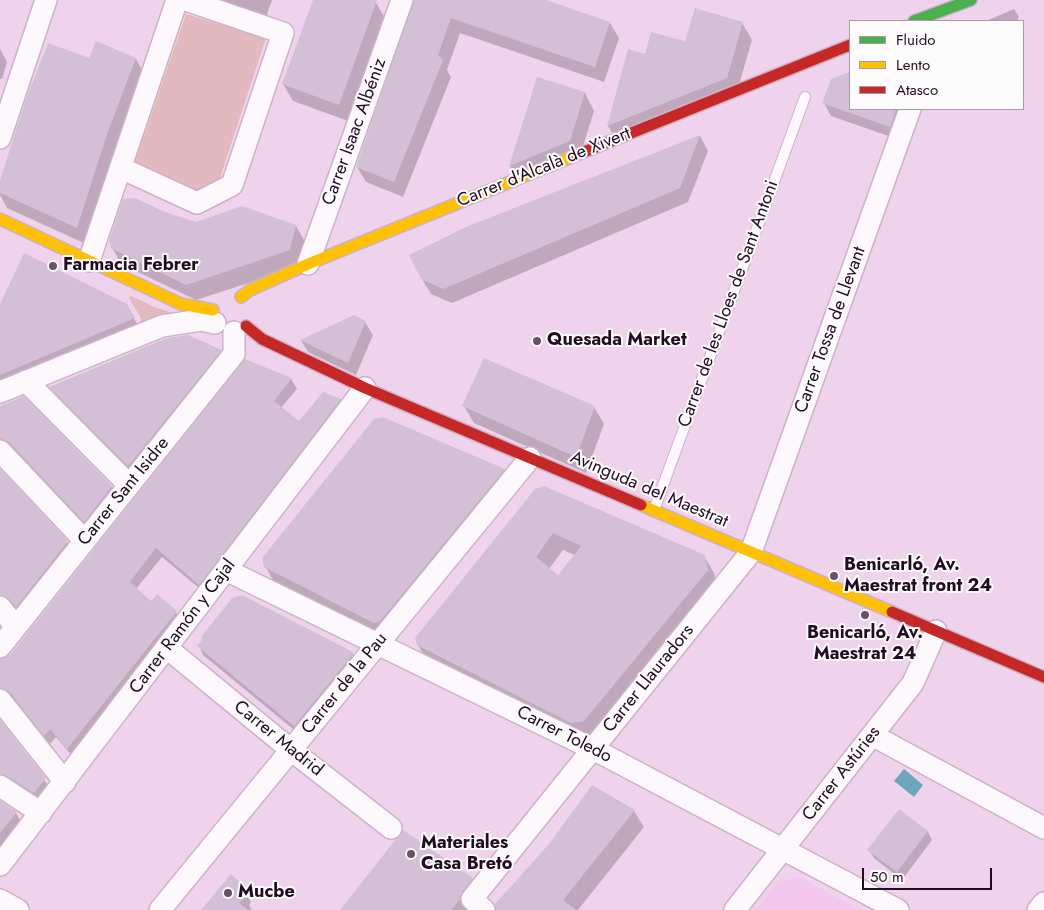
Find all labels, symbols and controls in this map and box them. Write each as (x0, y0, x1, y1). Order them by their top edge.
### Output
legend (849, 20, 1024, 110)
text: Fluido (896, 29, 935, 51)
text: Lento (896, 54, 930, 76)
street label: Carrer Isaac Albéniz (318, 56, 392, 208)
text: Atasco (896, 79, 938, 101)
street label: Carrer d'Alcalà de Xivert (454, 123, 634, 213)
street label: Carrer de les Lloes de Sant Antoni (674, 178, 784, 430)
street label: Carrer Tossa de Llevant (791, 244, 871, 416)
place label: Farmacia Febrer (63, 255, 199, 277)
marker: Farmacia Febrer (47, 260, 59, 272)
place label: Quesada Market (547, 330, 687, 352)
marker: Quesada Market (531, 335, 543, 347)
street label: Carrer Sant Isidre (74, 433, 174, 551)
street label: Avinguda del Maestrat (567, 447, 731, 533)
street label: Carrer Ramón y Cajal (125, 555, 241, 699)
place label: Benicarló, Av. Maestrat front 24 (844, 555, 992, 598)
marker: Benicarló, Av. Maestrat front 24 (828, 570, 840, 582)
marker: Benicarló, Av. Maestrat 24 (859, 609, 871, 621)
street label: Carrer Llauradors (599, 621, 699, 737)
place label: Benicarló, Av. Maestrat 24 (807, 623, 923, 666)
street label: Carrer de la Pau (297, 629, 393, 739)
street label: Carrer Madrid (229, 696, 327, 782)
street label: Carrer Toledo (513, 702, 615, 768)
street label: Carrer Astúries (798, 722, 886, 826)
place label: Materiales Casa Bretó (421, 833, 512, 876)
marker: Materiales Casa Bretó (405, 848, 417, 860)
scale bar (864, 858, 994, 890)
text: 50 m (870, 866, 904, 888)
place label: Mucbe (238, 882, 295, 904)
marker: Mucbe (222, 887, 234, 899)

